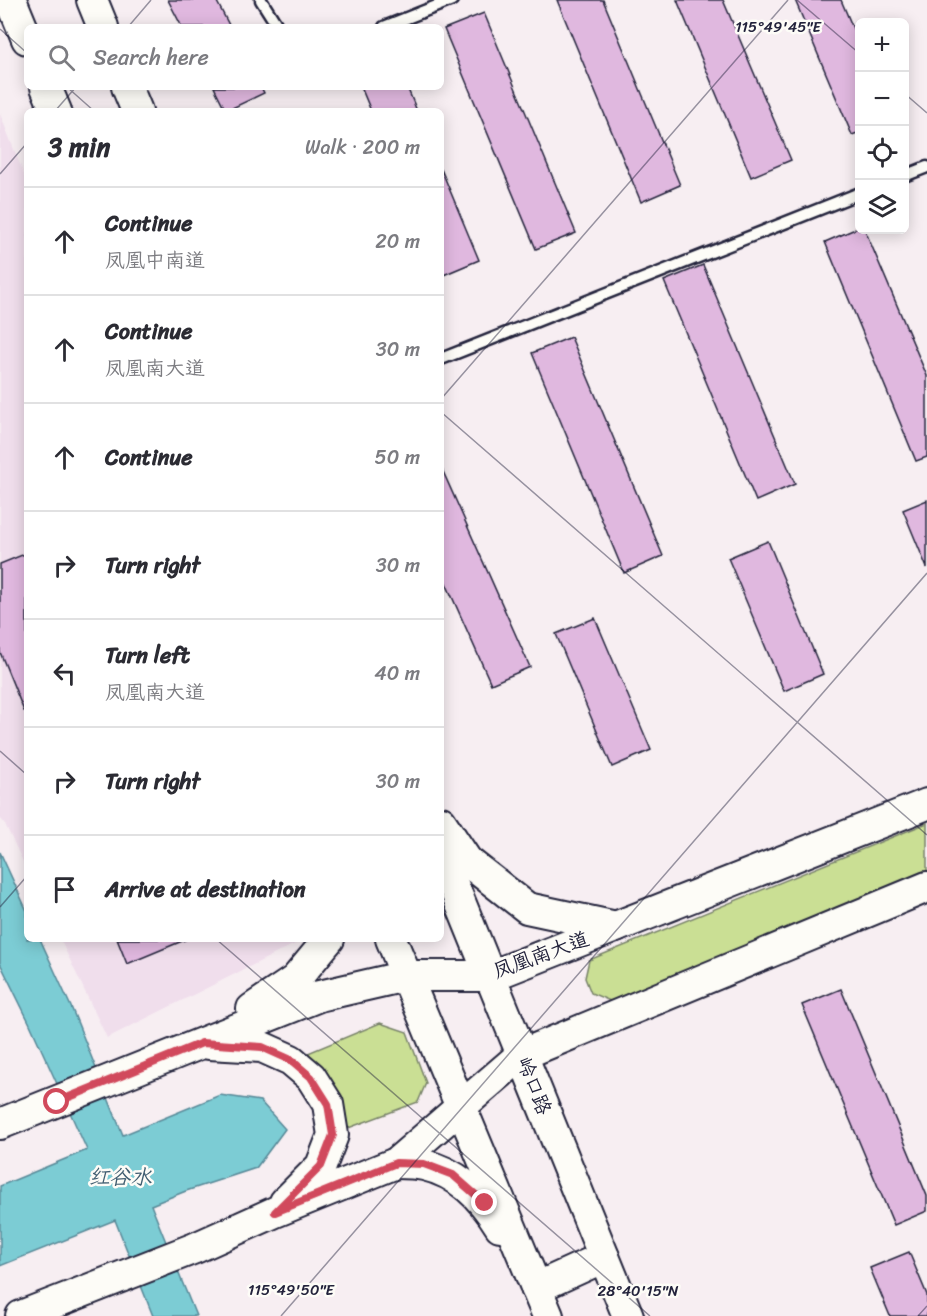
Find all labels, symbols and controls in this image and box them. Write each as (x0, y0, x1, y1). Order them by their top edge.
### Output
text: 115°49'45"E (735, 14, 823, 40)
map controls (855, 18, 909, 234)
button: + (855, 18, 909, 72)
search box (24, 24, 444, 90)
text: Search here (93, 38, 209, 77)
icon: search (45, 41, 78, 74)
button: − (855, 72, 909, 126)
text: 3 min (48, 124, 110, 170)
button: locate (855, 126, 909, 180)
text: Walk · 200 m (305, 130, 420, 165)
button: layers (855, 180, 909, 234)
text: Continue (105, 204, 193, 243)
text: 20 m (375, 224, 420, 259)
icon: ahead (48, 225, 81, 258)
text: 凤凰中南道 (105, 243, 205, 278)
text: Continue (105, 312, 193, 351)
text: 30 m (376, 332, 420, 367)
icon: ahead (48, 333, 81, 366)
text: 凤凰南大道 (105, 351, 205, 386)
text: Continue (105, 438, 193, 477)
text: 50 m (375, 440, 420, 475)
icon: ahead (48, 441, 81, 474)
text: Turn right (105, 546, 200, 585)
text: 30 m (376, 548, 420, 583)
icon: right (48, 549, 81, 582)
text: Turn left (105, 636, 190, 675)
text: 40 m (374, 656, 420, 691)
icon: left (48, 657, 81, 690)
text: 凤凰南大道 (105, 675, 205, 710)
text: Turn right (105, 762, 200, 801)
text: 30 m (376, 764, 420, 799)
icon: right (48, 765, 81, 798)
text: Arrive at destination (105, 870, 306, 909)
icon: arrive (48, 873, 81, 906)
street label: 凤凰南大道 (488, 921, 594, 989)
street label: 岭口路 (507, 1052, 562, 1121)
route start (43, 1088, 69, 1114)
water label: 红谷水 (89, 1158, 152, 1196)
route end (471, 1189, 497, 1215)
text: 115°49'50"E (248, 1277, 336, 1303)
text: 28°40'15"N (598, 1278, 679, 1304)

